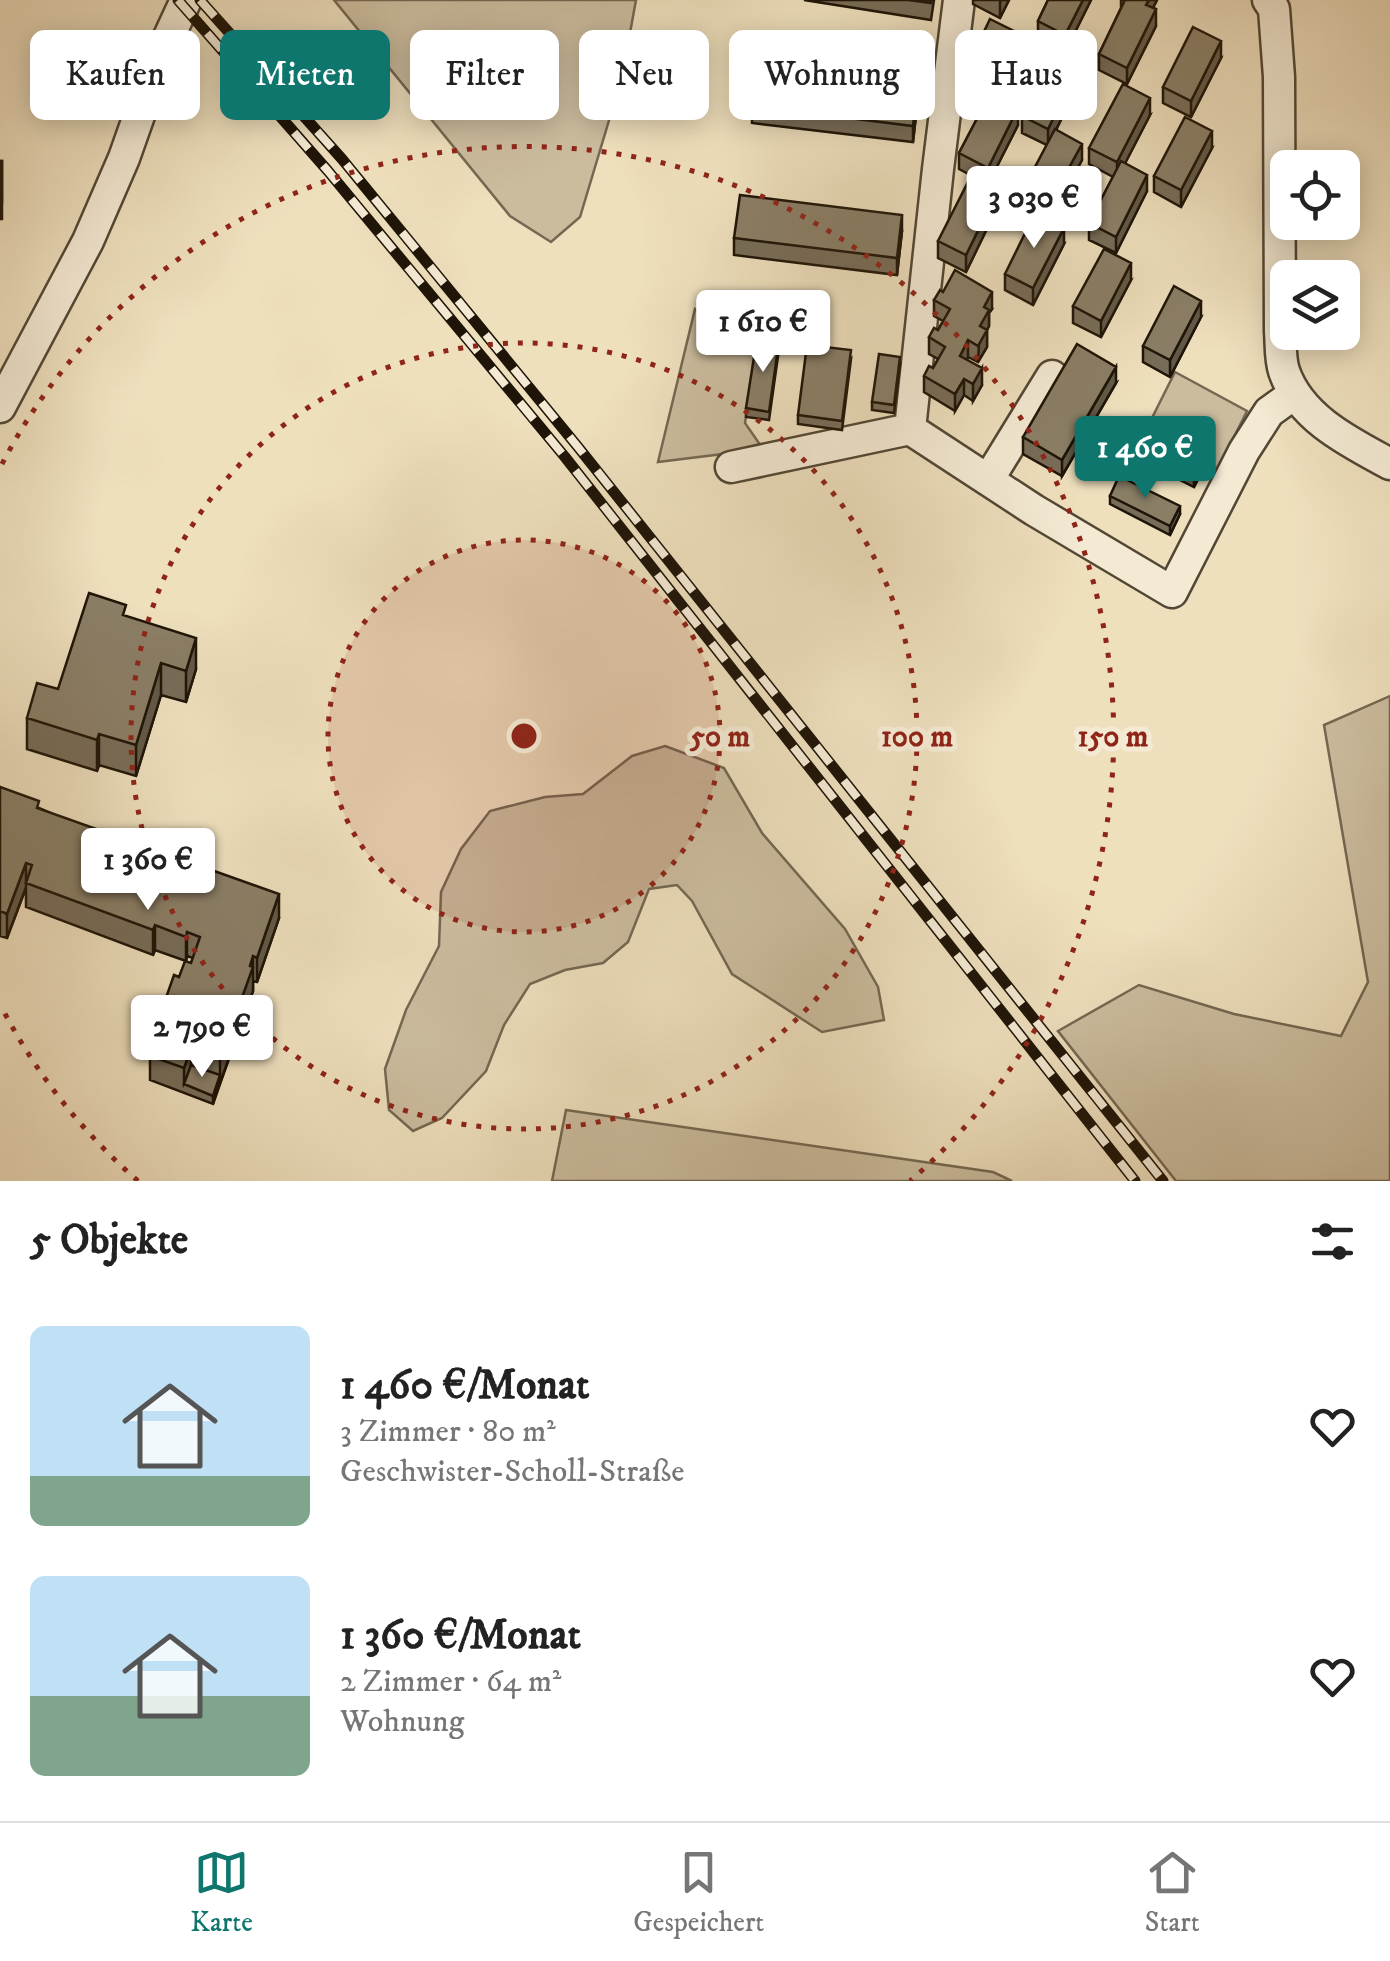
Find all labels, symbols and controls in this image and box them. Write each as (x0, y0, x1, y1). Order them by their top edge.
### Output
chip: Kaufen (30, 30, 200, 120)
chip: Mieten (220, 30, 390, 120)
chip: Filter (410, 30, 559, 120)
chip: Neu (579, 30, 709, 120)
chip: Wohnung (729, 30, 935, 120)
chip: Haus (955, 30, 1097, 120)
map controls (1270, 150, 1360, 350)
button: locate (1270, 150, 1360, 240)
pin: 3 030 € (942, 166, 1126, 251)
text: 3 030 € (989, 178, 1079, 218)
button: layers (1270, 260, 1360, 350)
pin: 1 610 € (671, 290, 855, 375)
text: 1 610 € (718, 302, 808, 342)
pin: 1 460 € (1053, 416, 1237, 501)
text: 1 460 € (1097, 428, 1193, 468)
centre of rings (506, 718, 542, 754)
text: 50 m (689, 719, 750, 756)
text: 100 m (881, 719, 954, 756)
text: 150 m (1078, 719, 1149, 756)
pin: 1 360 € (56, 828, 240, 913)
text: 1 360 € (103, 840, 193, 880)
pin: 2 790 € (110, 995, 294, 1080)
text: 2 790 € (153, 1007, 251, 1047)
icon: filters (1305, 1214, 1360, 1269)
text: 5 Objekte (30, 1215, 188, 1267)
text: 1 460 €/Monat (340, 1360, 590, 1412)
icon: home (110, 1366, 230, 1486)
icon: heart (1305, 1399, 1360, 1454)
text: 3 Zimmer · 80 m² (340, 1412, 556, 1452)
text: Geschwister-Scholl-Straße (340, 1452, 684, 1492)
text: 1 360 €/Monat (340, 1610, 581, 1662)
icon: home (110, 1616, 230, 1736)
icon: heart (1305, 1649, 1360, 1704)
text: 2 Zimmer · 64 m² (340, 1662, 561, 1702)
text: Wohnung (340, 1702, 464, 1742)
tab: Karte (190, 1845, 253, 1940)
tab: Gespeichert (633, 1845, 764, 1940)
tab: Start (1145, 1845, 1200, 1940)

